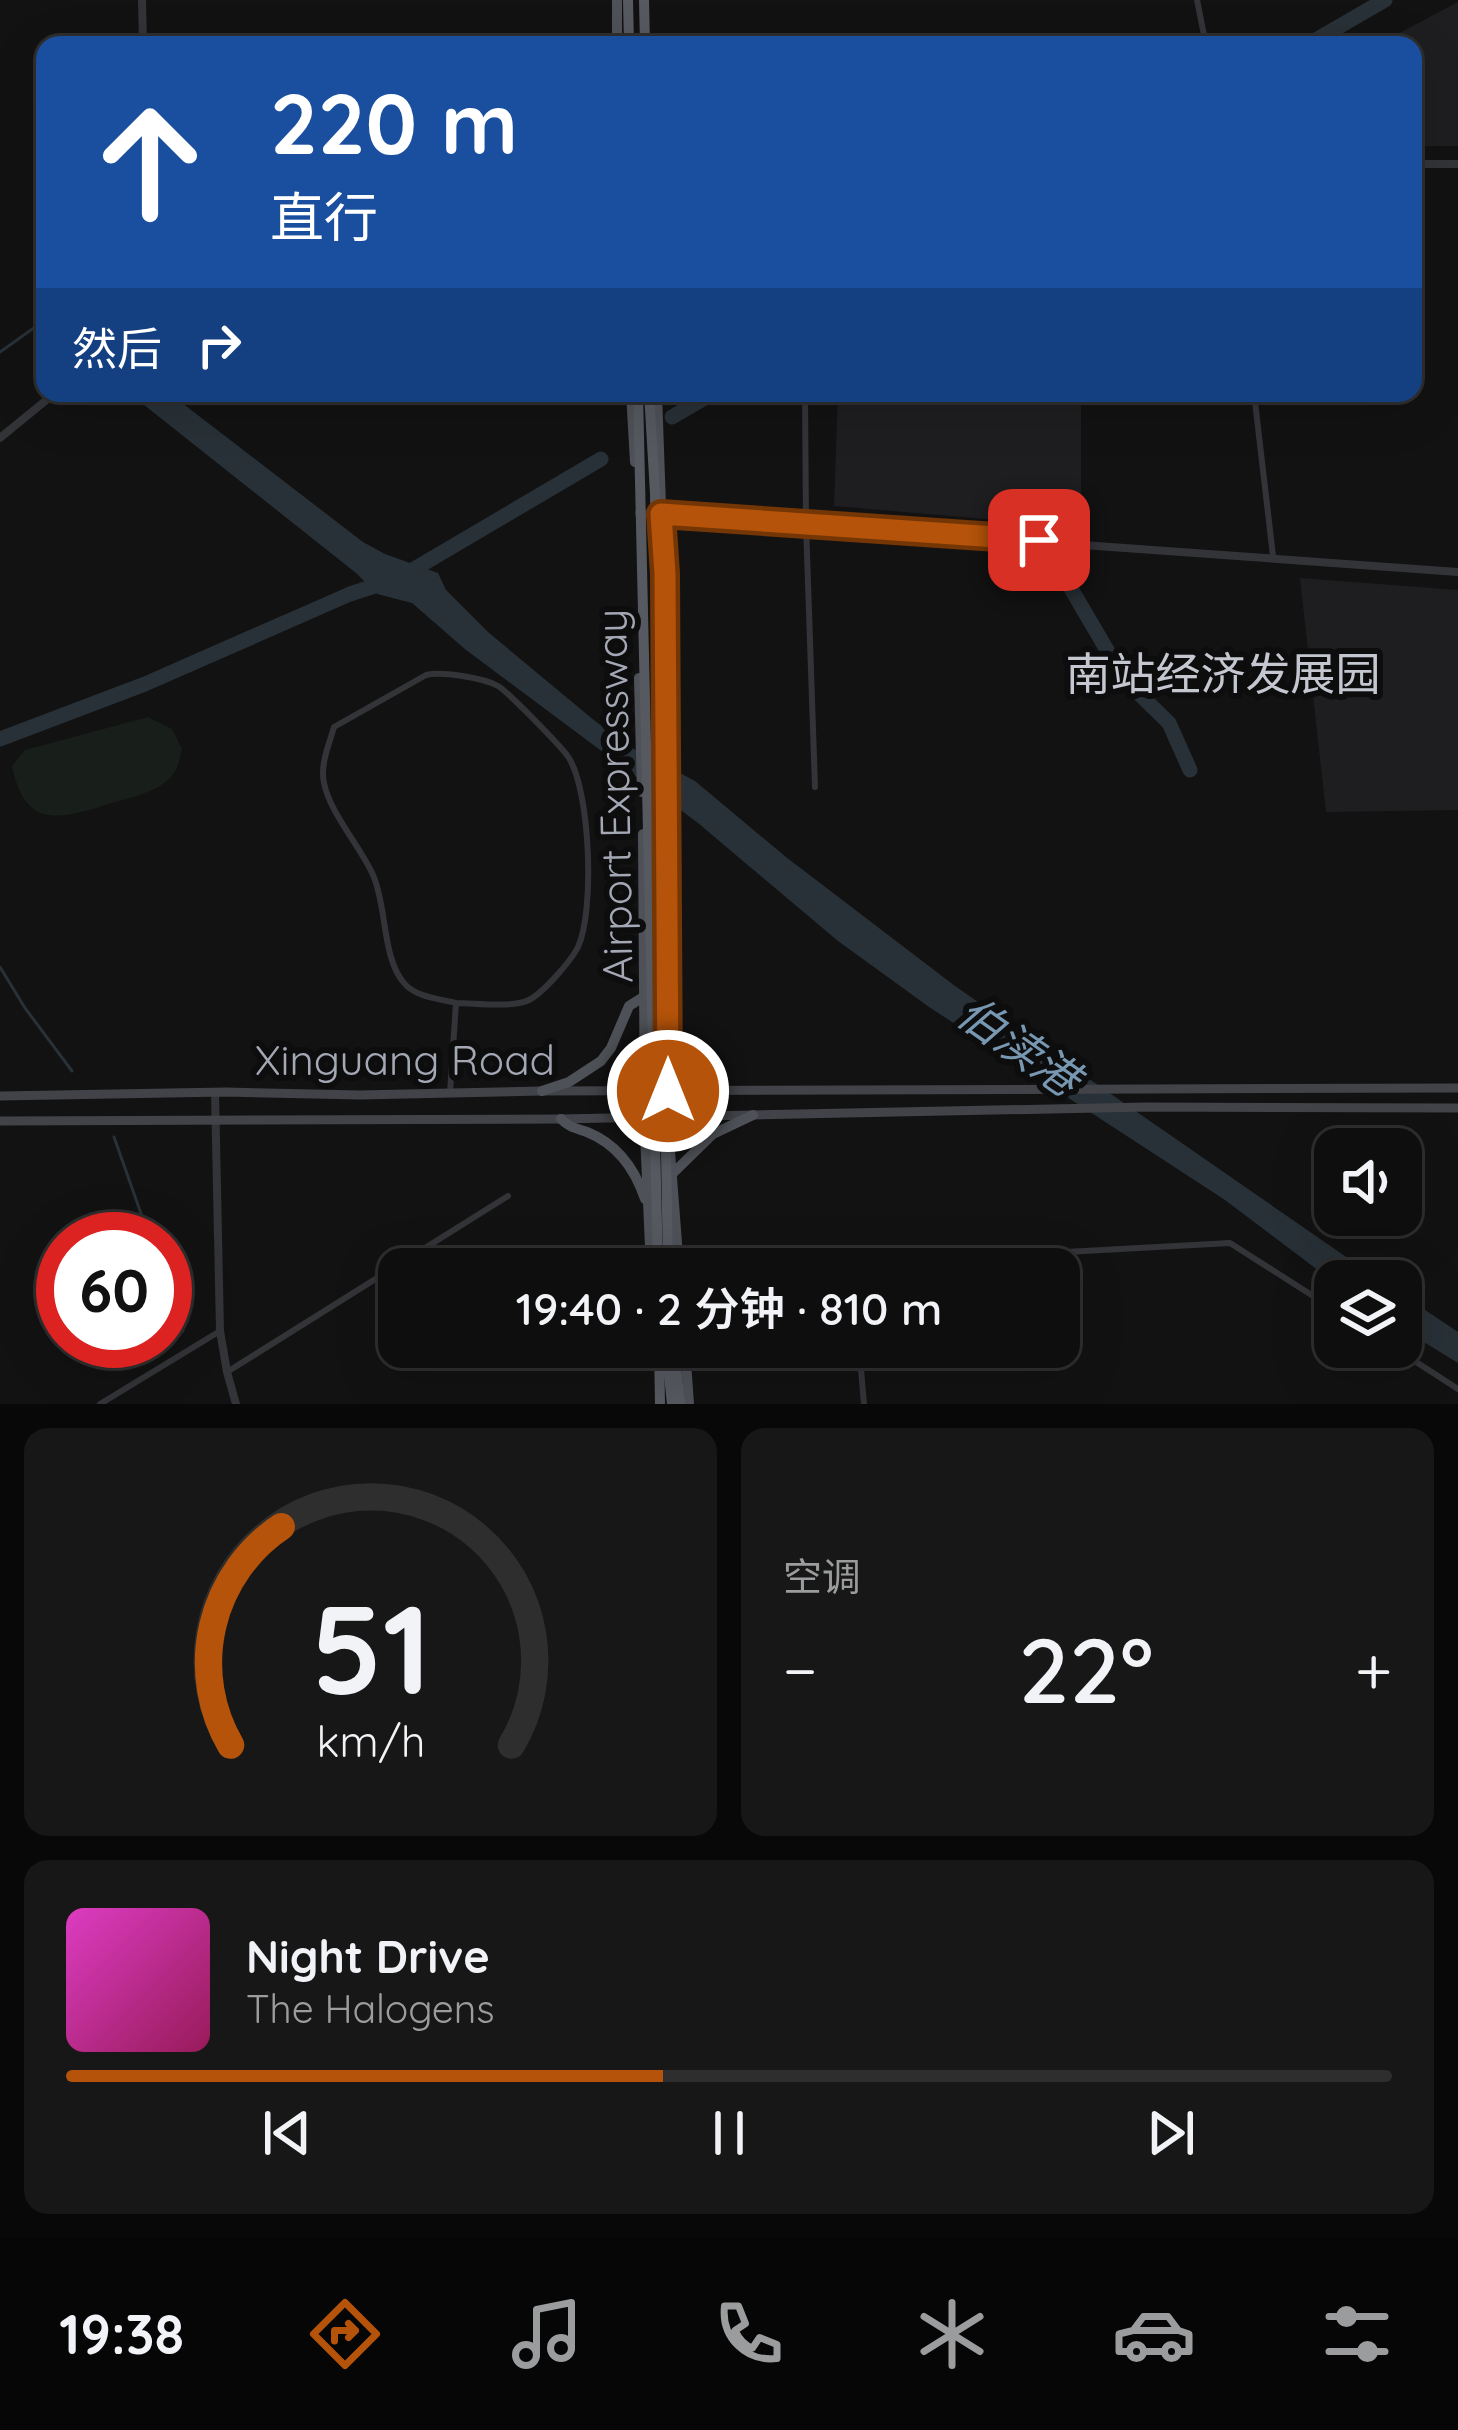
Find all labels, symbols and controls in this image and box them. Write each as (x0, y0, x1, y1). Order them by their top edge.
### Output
text: 220 m (270, 70, 518, 175)
icon: ahead (72, 84, 228, 240)
text: 直行 (270, 183, 378, 251)
icon: right (186, 312, 252, 378)
text: 然后 (72, 320, 162, 376)
pin (988, 489, 1090, 591)
icon: arrive (1006, 507, 1072, 573)
street label: Airport Expressway (584, 609, 644, 983)
district label: 南站经济发展园 (1065, 645, 1381, 701)
water label: 伯渎港 (948, 983, 1095, 1110)
position arrow (605, 1028, 731, 1154)
street label: Xinguang Road (255, 1033, 555, 1086)
map controls (1314, 1128, 1422, 1368)
button: sound (1314, 1128, 1422, 1236)
speed limit sign: 60 (36, 1212, 192, 1368)
button: layers (1314, 1260, 1422, 1368)
text: 19:40 · 2 分钟 · 810 m (516, 1280, 942, 1336)
text: 空调 (783, 1552, 861, 1601)
text: 51 (310, 1569, 431, 1725)
text: 22° (1019, 1613, 1154, 1726)
text: − (783, 1628, 817, 1711)
text: + (1355, 1628, 1392, 1711)
text: km/h (316, 1714, 425, 1768)
text: Night Drive (246, 1928, 490, 1984)
text: The Halogens (246, 1984, 495, 2033)
icon: previous (254, 2100, 320, 2166)
icon: pause (696, 2100, 762, 2166)
icon: next (1138, 2100, 1204, 2166)
icon: directions (303, 2292, 387, 2376)
icon: music (505, 2292, 589, 2376)
icon: phone (707, 2292, 791, 2376)
icon: climate (910, 2292, 994, 2376)
icon: car (1112, 2292, 1196, 2376)
icon: filters (1315, 2292, 1399, 2376)
text: 19:38 (59, 2300, 184, 2368)

